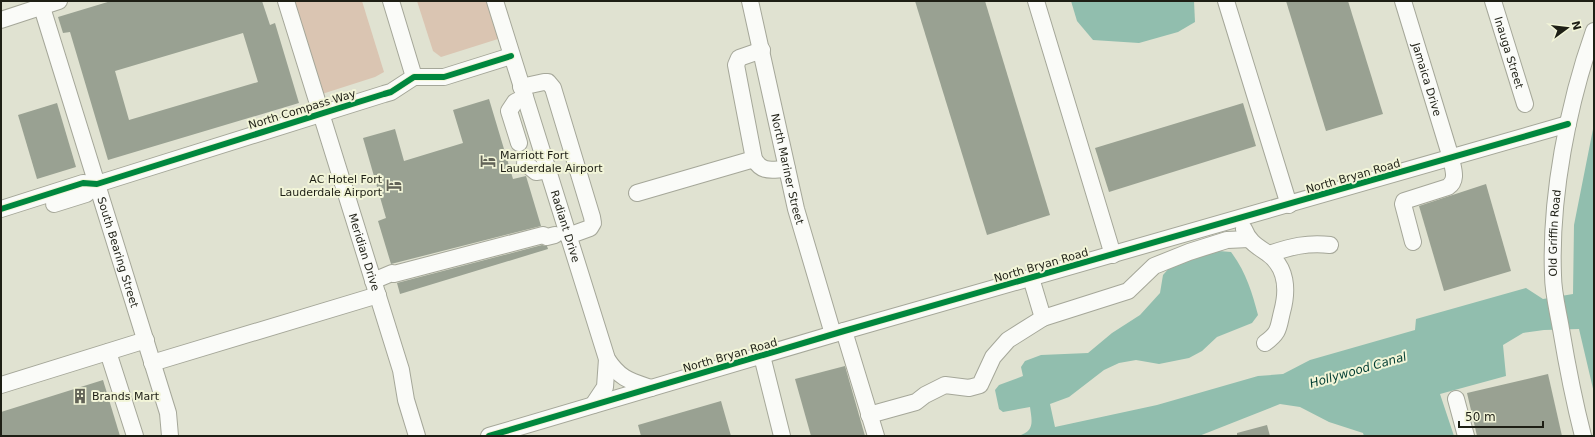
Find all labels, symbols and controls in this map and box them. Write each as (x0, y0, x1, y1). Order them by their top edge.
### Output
north arrow (1547, 8, 1587, 48)
street label: Inauga Street (1491, 15, 1526, 91)
text: N (1569, 19, 1584, 32)
street label: Jamaica Drive (1409, 40, 1444, 118)
street label: North Compass Way (247, 87, 358, 132)
street label: North Mariner Street (768, 112, 806, 227)
place label: Marriott Fort Lauderdale Airport (500, 149, 603, 175)
hotel icon: Marriott Fort Lauderdale Airport (479, 152, 497, 170)
street label: North Bryan Road (1304, 157, 1402, 196)
place label: AC Hotel Fort Lauderdale Airport (279, 173, 383, 199)
hotel icon: AC Hotel Fort Lauderdale Airport (385, 176, 403, 194)
street label: Radiant Drive (548, 189, 582, 264)
street label: Old Griffin Road (1547, 189, 1564, 277)
street label: South Bearing Street (94, 195, 141, 310)
street label: Meridian Drive (346, 212, 382, 293)
street label: North Bryan Road (992, 246, 1090, 285)
street label: North Bryan Road (681, 336, 779, 375)
water label: Hollywood Canal (1308, 349, 1409, 391)
building icon: Brands Mart (71, 387, 89, 405)
place label: Brands Mart (92, 390, 160, 403)
scale bar (1459, 403, 1543, 429)
text: 50 m (1465, 410, 1496, 424)

